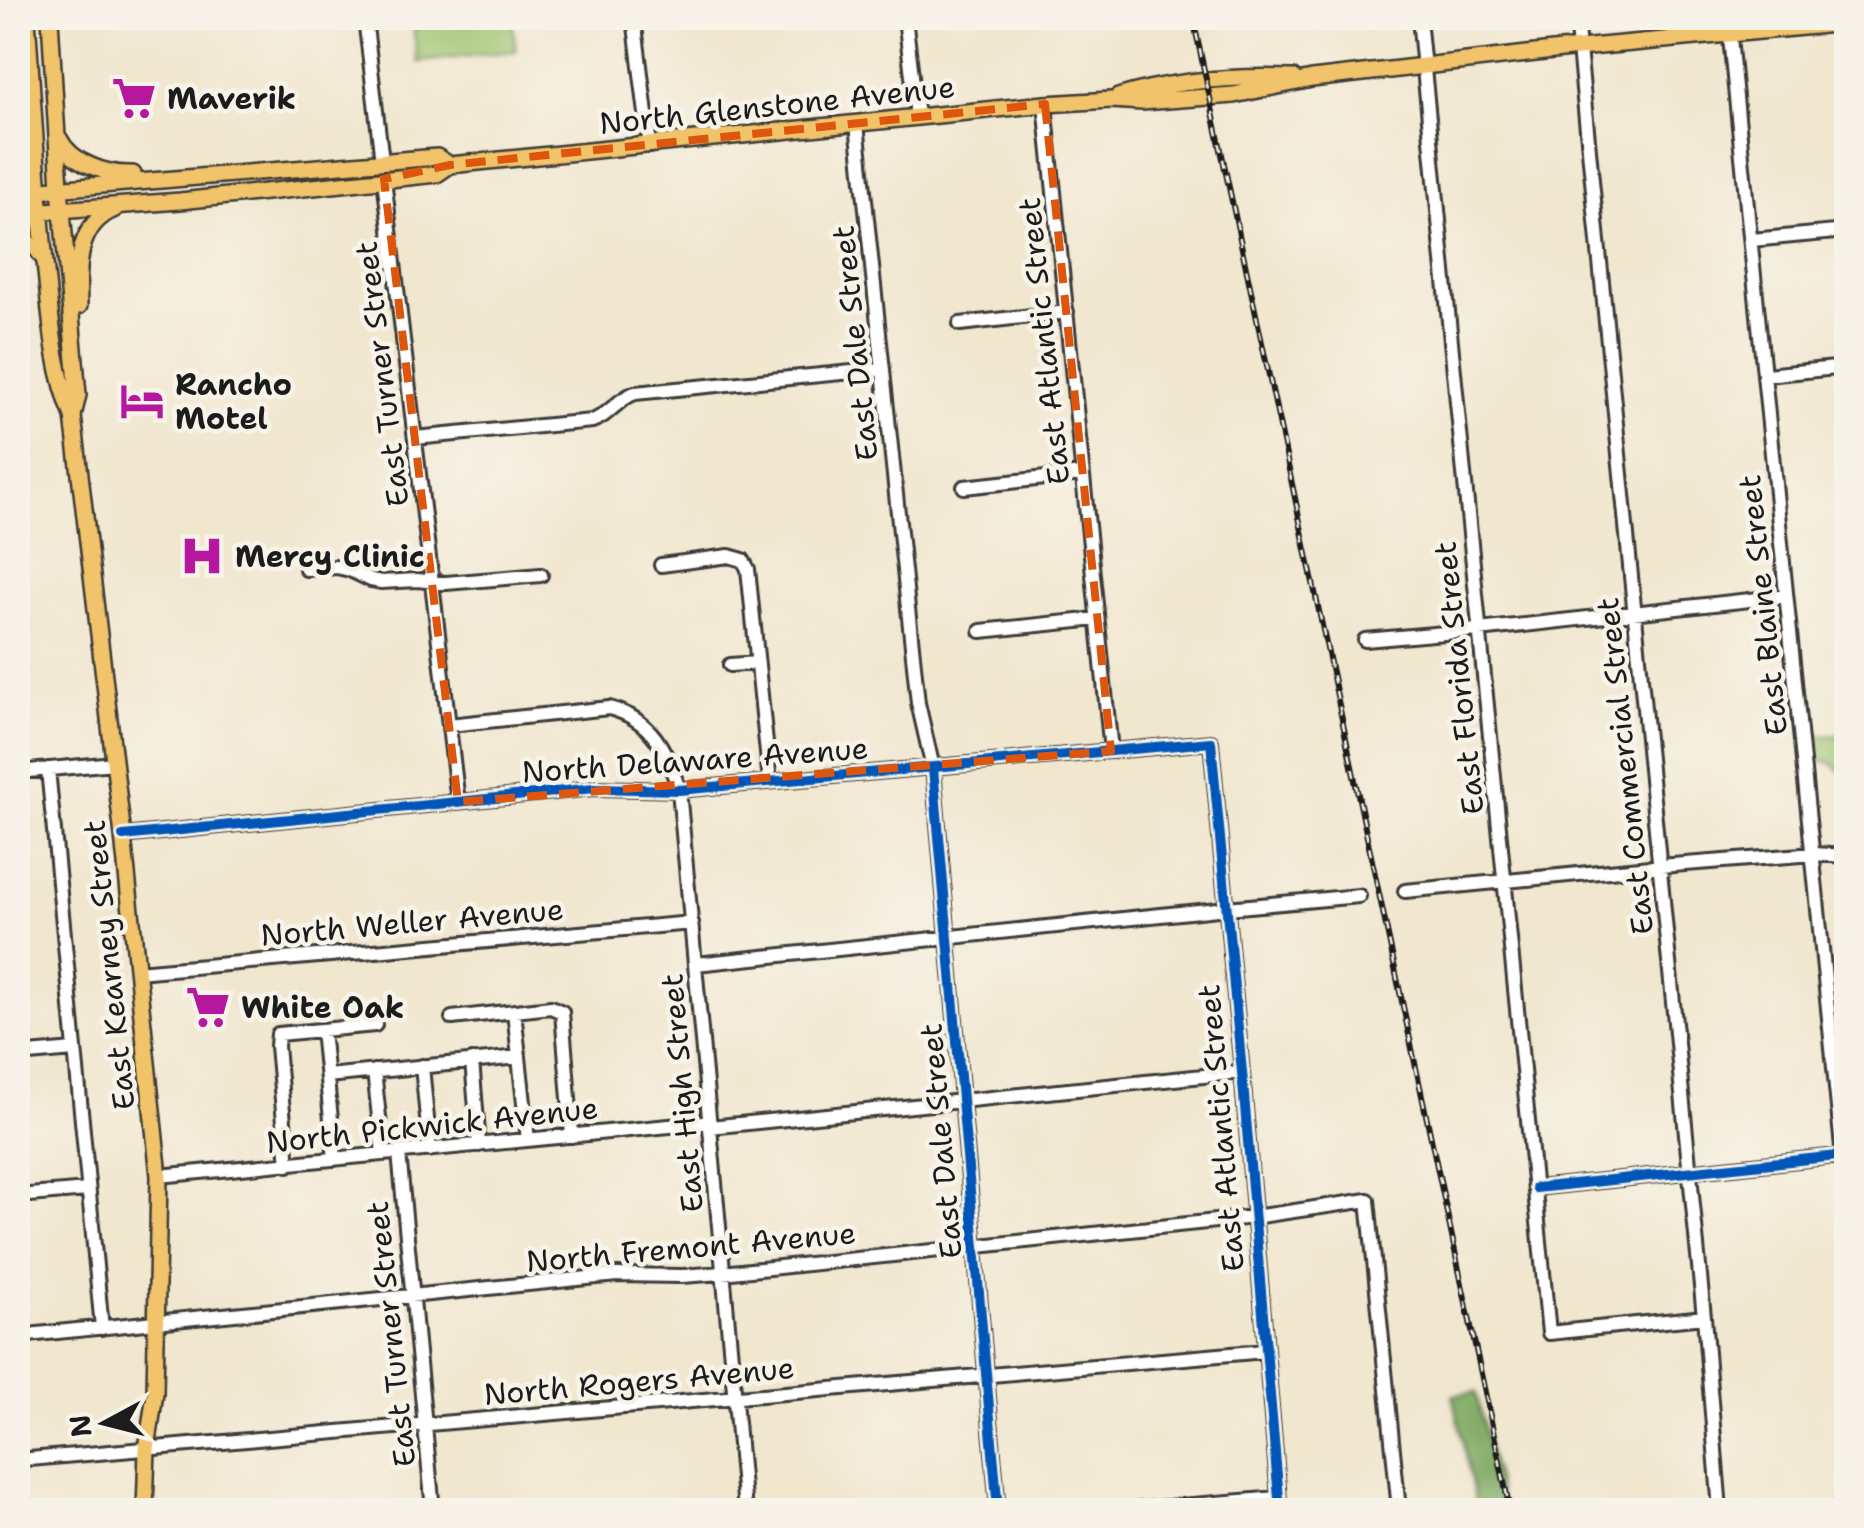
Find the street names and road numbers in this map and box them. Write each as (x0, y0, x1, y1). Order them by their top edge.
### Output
street label: North Glenstone Avenue (597, 66, 957, 144)
street label: East Atlantic Street (1009, 195, 1079, 487)
street label: East Dale Street (822, 223, 888, 463)
street label: East Turner Street (345, 239, 419, 509)
street label: East Blaine Street (1729, 473, 1797, 737)
street label: East Florida Street (1424, 539, 1494, 817)
street label: East Commercial Street (1587, 595, 1663, 937)
street label: North Delaware Avenue (520, 727, 870, 793)
street label: East Kearney Street (73, 818, 145, 1112)
street label: North Weller Avenue (259, 888, 565, 956)
street label: East High Street (651, 972, 713, 1214)
street label: East Atlantic Street (1188, 982, 1254, 1274)
street label: East Dale Street (910, 1021, 972, 1261)
street label: North Pickwick Avenue (264, 1087, 600, 1163)
street label: East Turner Street (357, 1199, 425, 1469)
street label: North Fremont Avenue (524, 1212, 858, 1282)
street label: North Rogers Avenue (482, 1347, 796, 1415)

